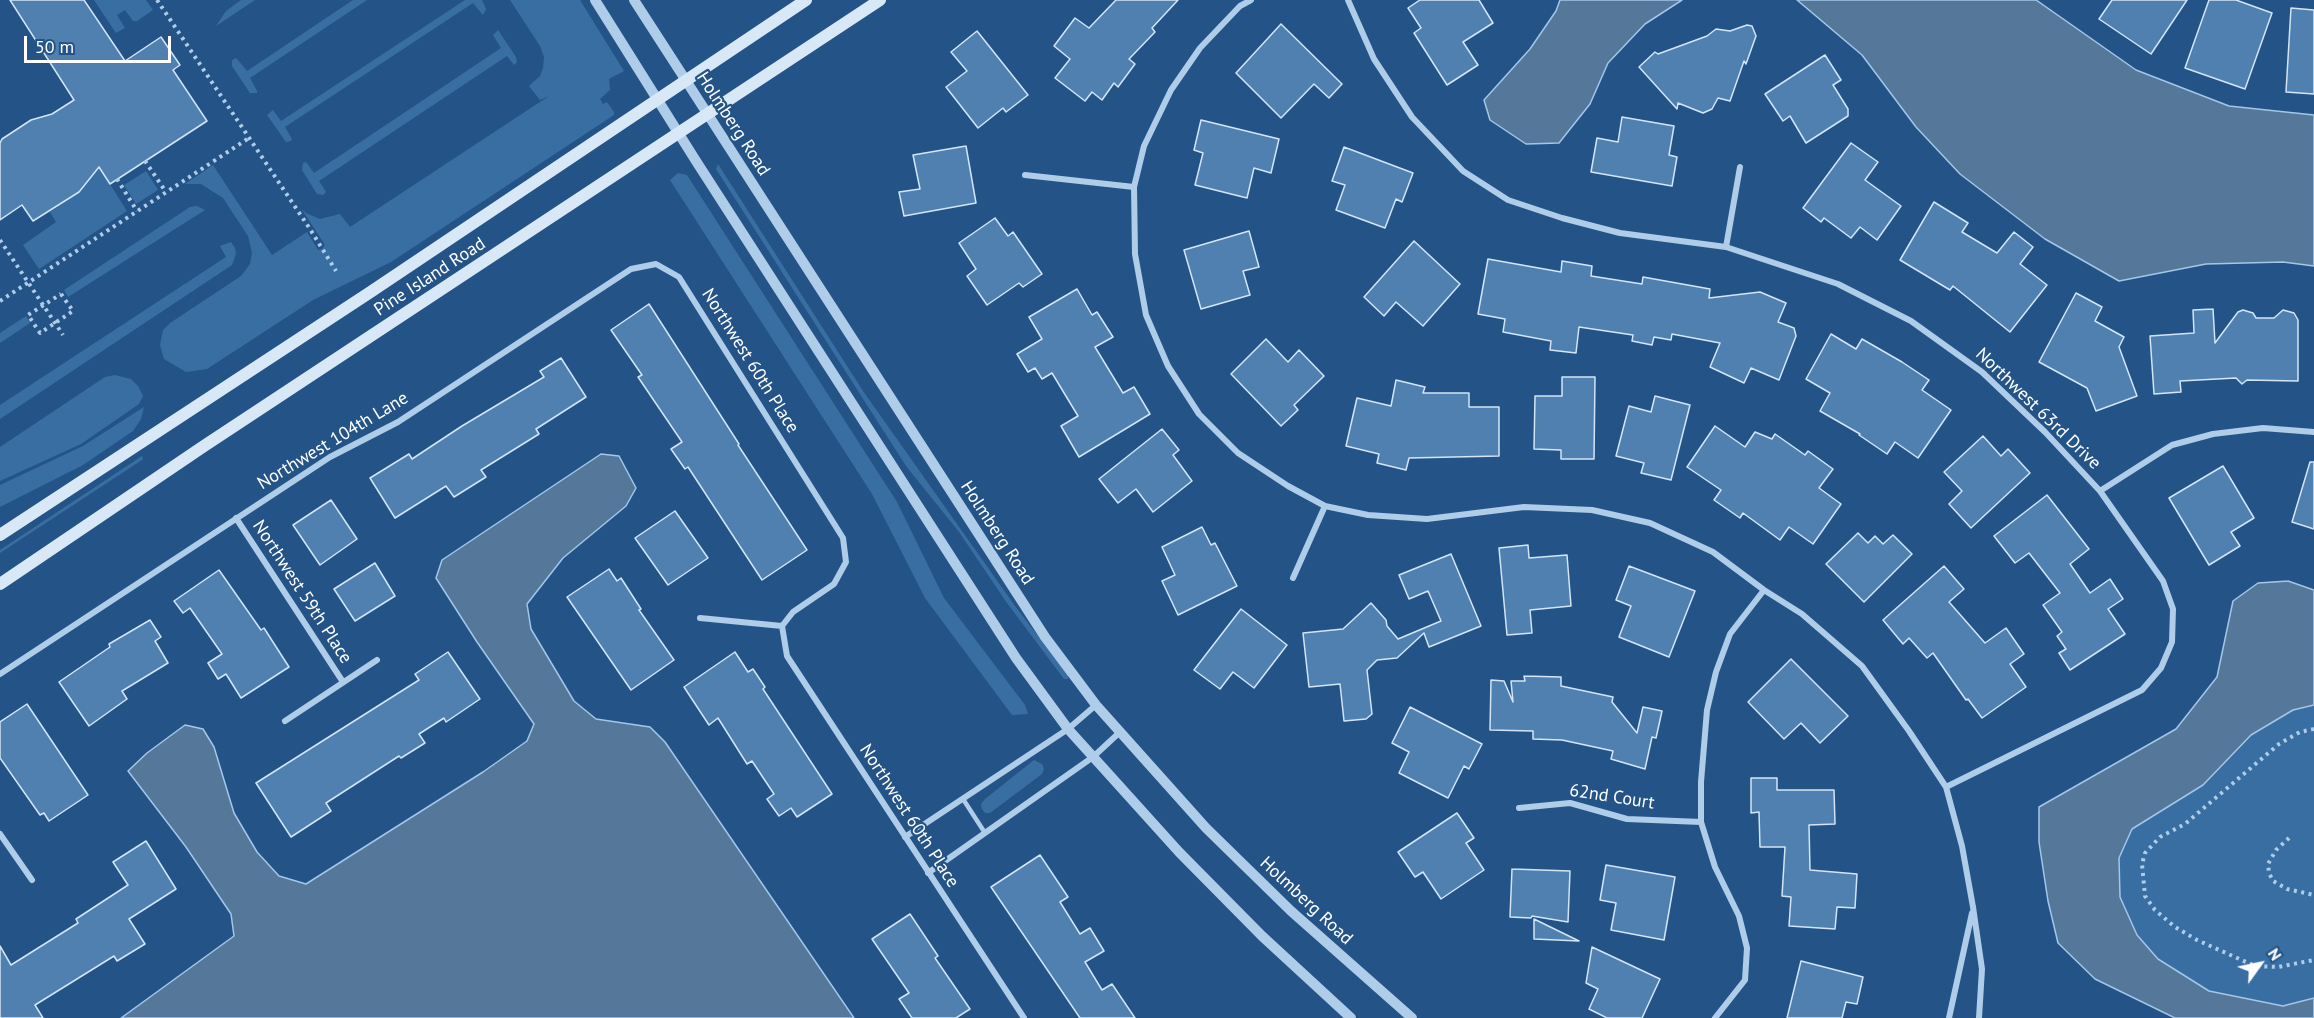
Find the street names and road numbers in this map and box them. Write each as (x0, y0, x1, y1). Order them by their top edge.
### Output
street label: Holmberg Road (691, 68, 775, 180)
street label: Pine Island Road (370, 233, 490, 321)
street label: Northwest 60th Place (697, 285, 803, 437)
street label: Northwest 63rd Drive (1971, 344, 2105, 474)
street label: Northwest 104th Lane (254, 387, 412, 495)
street label: Holmberg Road (955, 477, 1039, 589)
street label: Northwest 59th Place (248, 516, 356, 668)
street label: Northwest 60th Place (855, 740, 963, 892)
street label: 62nd Court (1568, 780, 1656, 814)
street label: Holmberg Road (1255, 852, 1357, 950)

